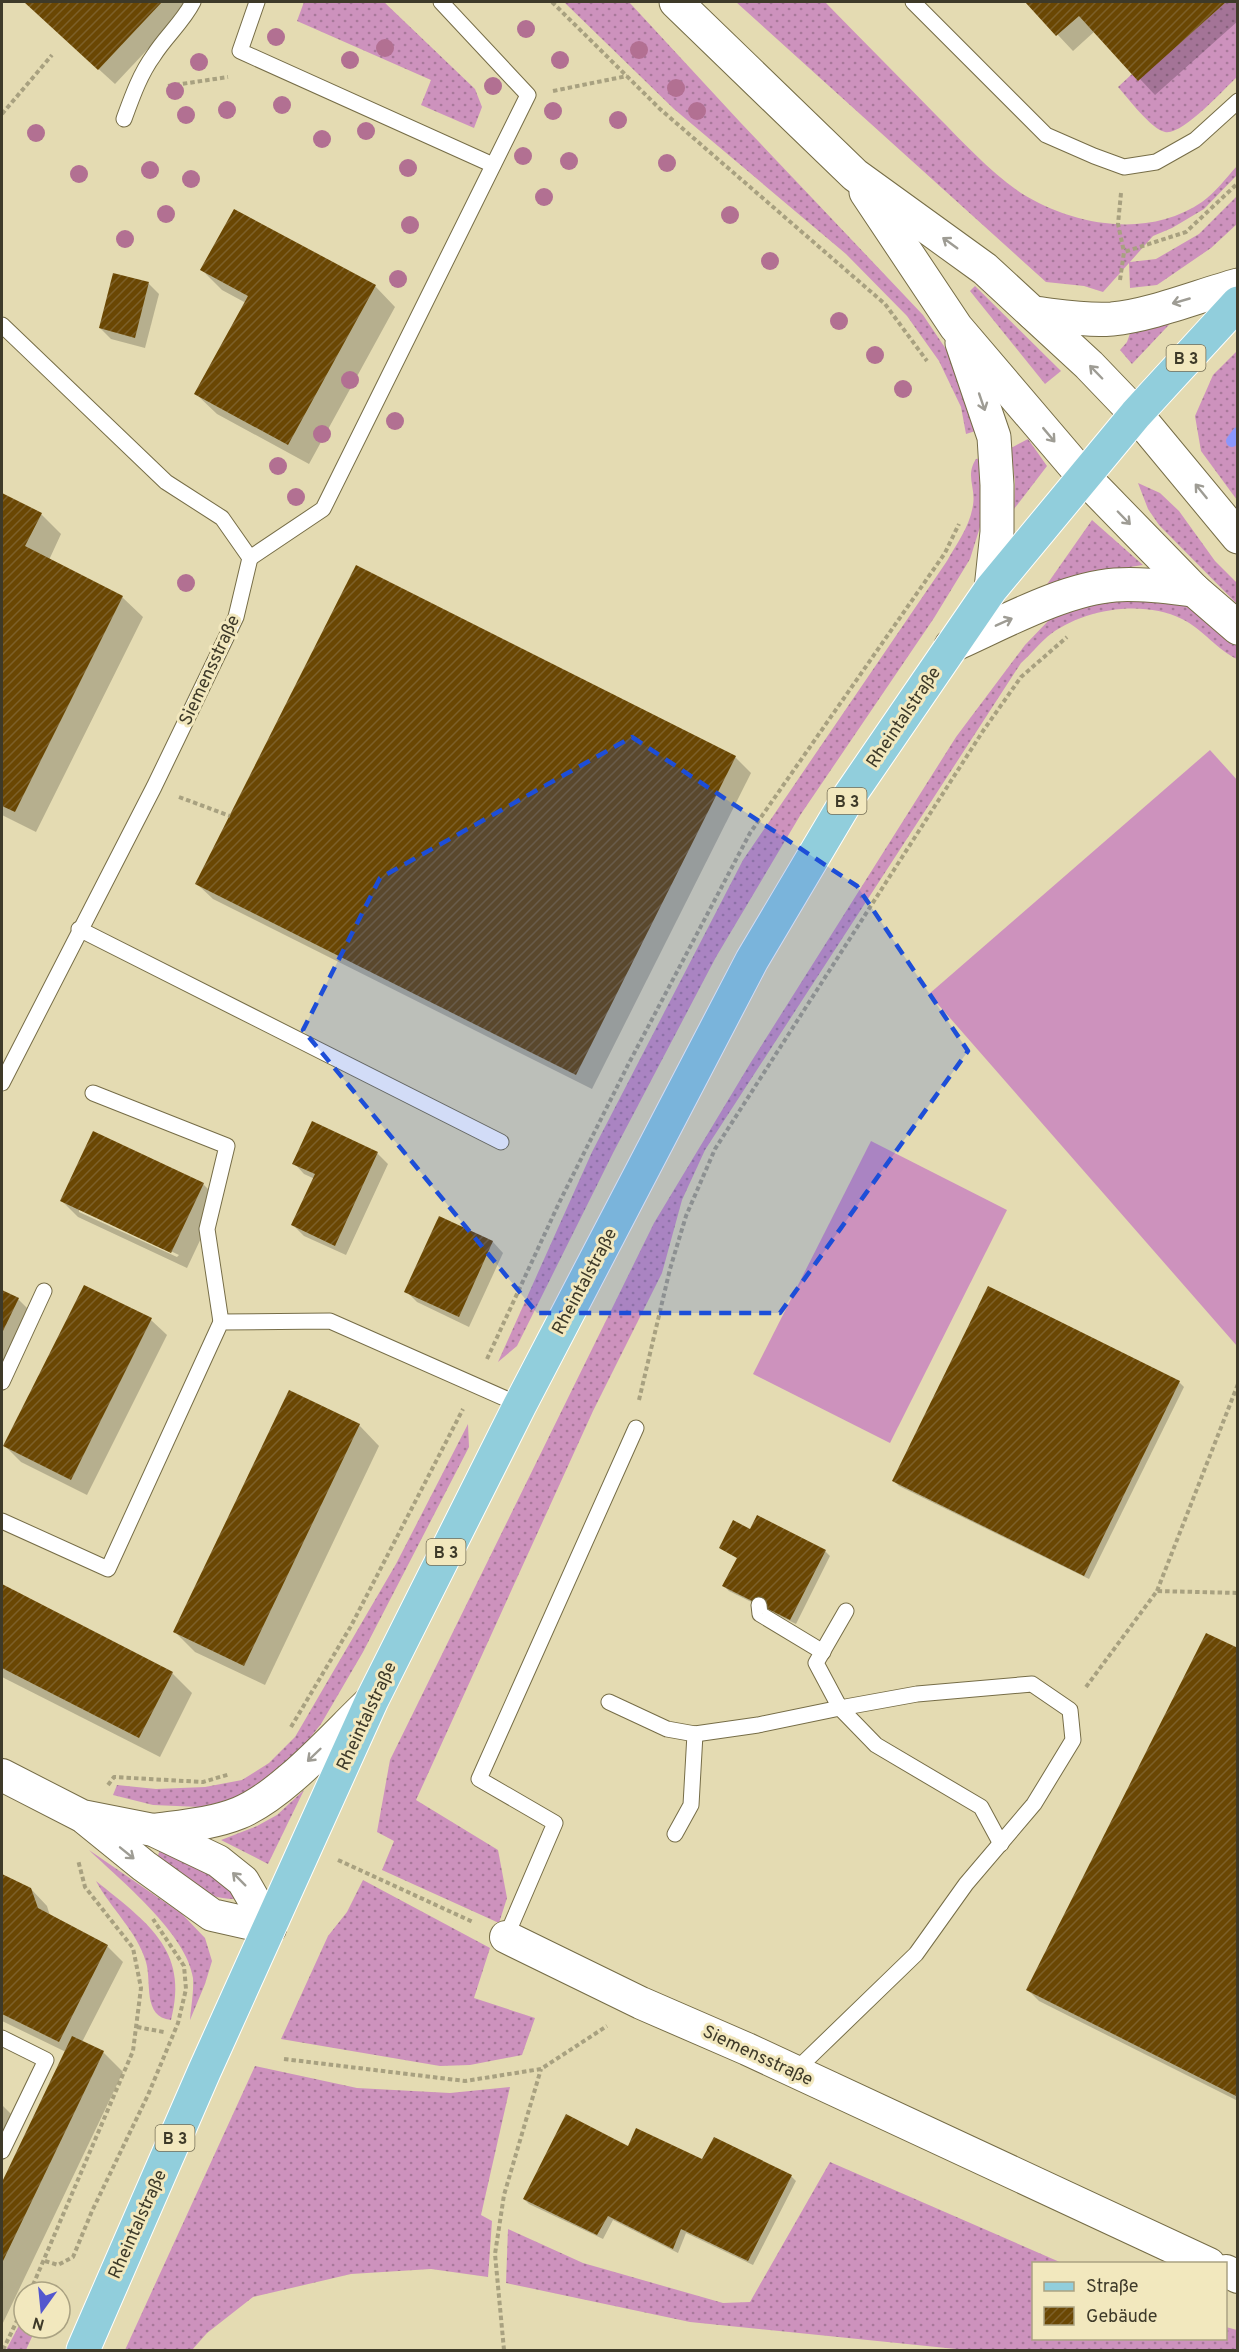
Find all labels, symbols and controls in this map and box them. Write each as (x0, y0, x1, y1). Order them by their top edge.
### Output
one-way arrow (942, 237, 958, 250)
one-way arrow (1172, 296, 1191, 307)
road number: B 3 (1166, 345, 1206, 371)
one-way arrow (1089, 365, 1103, 380)
one-way arrow (978, 392, 989, 411)
one-way arrow (1042, 427, 1056, 442)
one-way arrow (1194, 483, 1207, 499)
one-way arrow (1117, 511, 1132, 526)
street label: Siemensstraße (175, 612, 246, 730)
one-way arrow (995, 616, 1013, 627)
street label: Rheintalstraße (862, 663, 947, 773)
road number: B 3 (828, 788, 866, 814)
street label: Rheintalstraße (548, 1224, 623, 1339)
road number: B 3 (426, 1539, 466, 1565)
street label: Rheintalstraße (332, 1659, 403, 1775)
one-way arrow (307, 1748, 322, 1763)
one-way arrow (119, 1846, 135, 1859)
one-way arrow (232, 1872, 247, 1887)
street label: Siemensstraße (698, 2021, 816, 2092)
road number: B 3 (156, 2125, 195, 2151)
street label: Rheintalstraße (104, 2166, 173, 2283)
legend (1032, 2262, 1227, 2340)
text: Straße (1086, 2276, 1138, 2299)
north arrow (12, 2280, 72, 2340)
text: Gebäude (1086, 2306, 1158, 2329)
text: N (30, 2311, 47, 2334)

